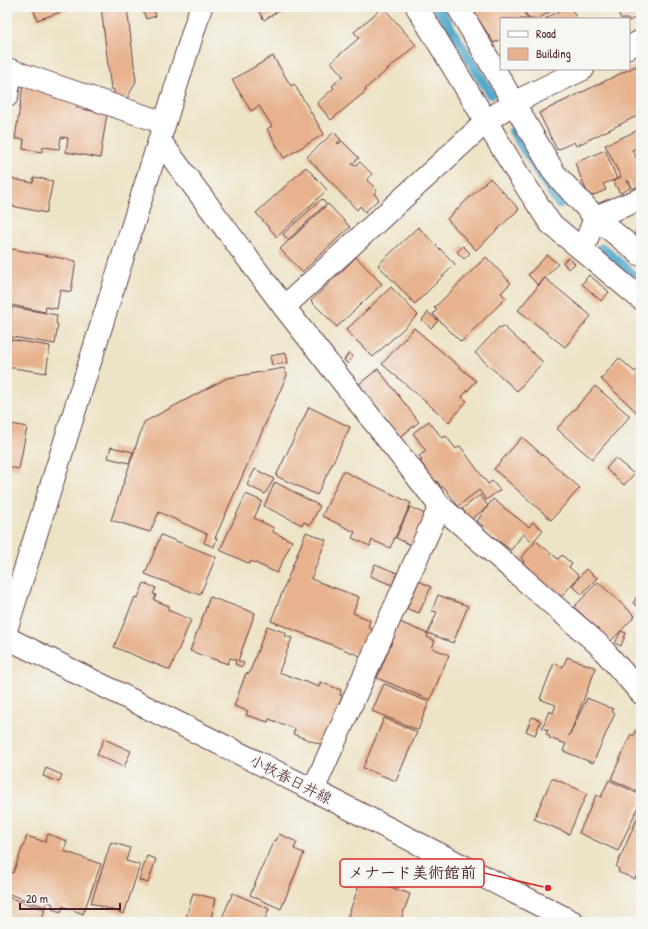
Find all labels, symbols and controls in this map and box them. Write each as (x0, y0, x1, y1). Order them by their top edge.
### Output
legend (500, 18, 630, 70)
text: Road (536, 25, 556, 42)
text: Building (536, 45, 571, 62)
street label: 小牧春日井線 (246, 749, 336, 809)
callout: メナード美術館前 (340, 859, 484, 887)
text: メナード美術館前 (348, 861, 476, 883)
scale bar (20, 885, 120, 911)
text: 20 m (26, 890, 48, 907)

